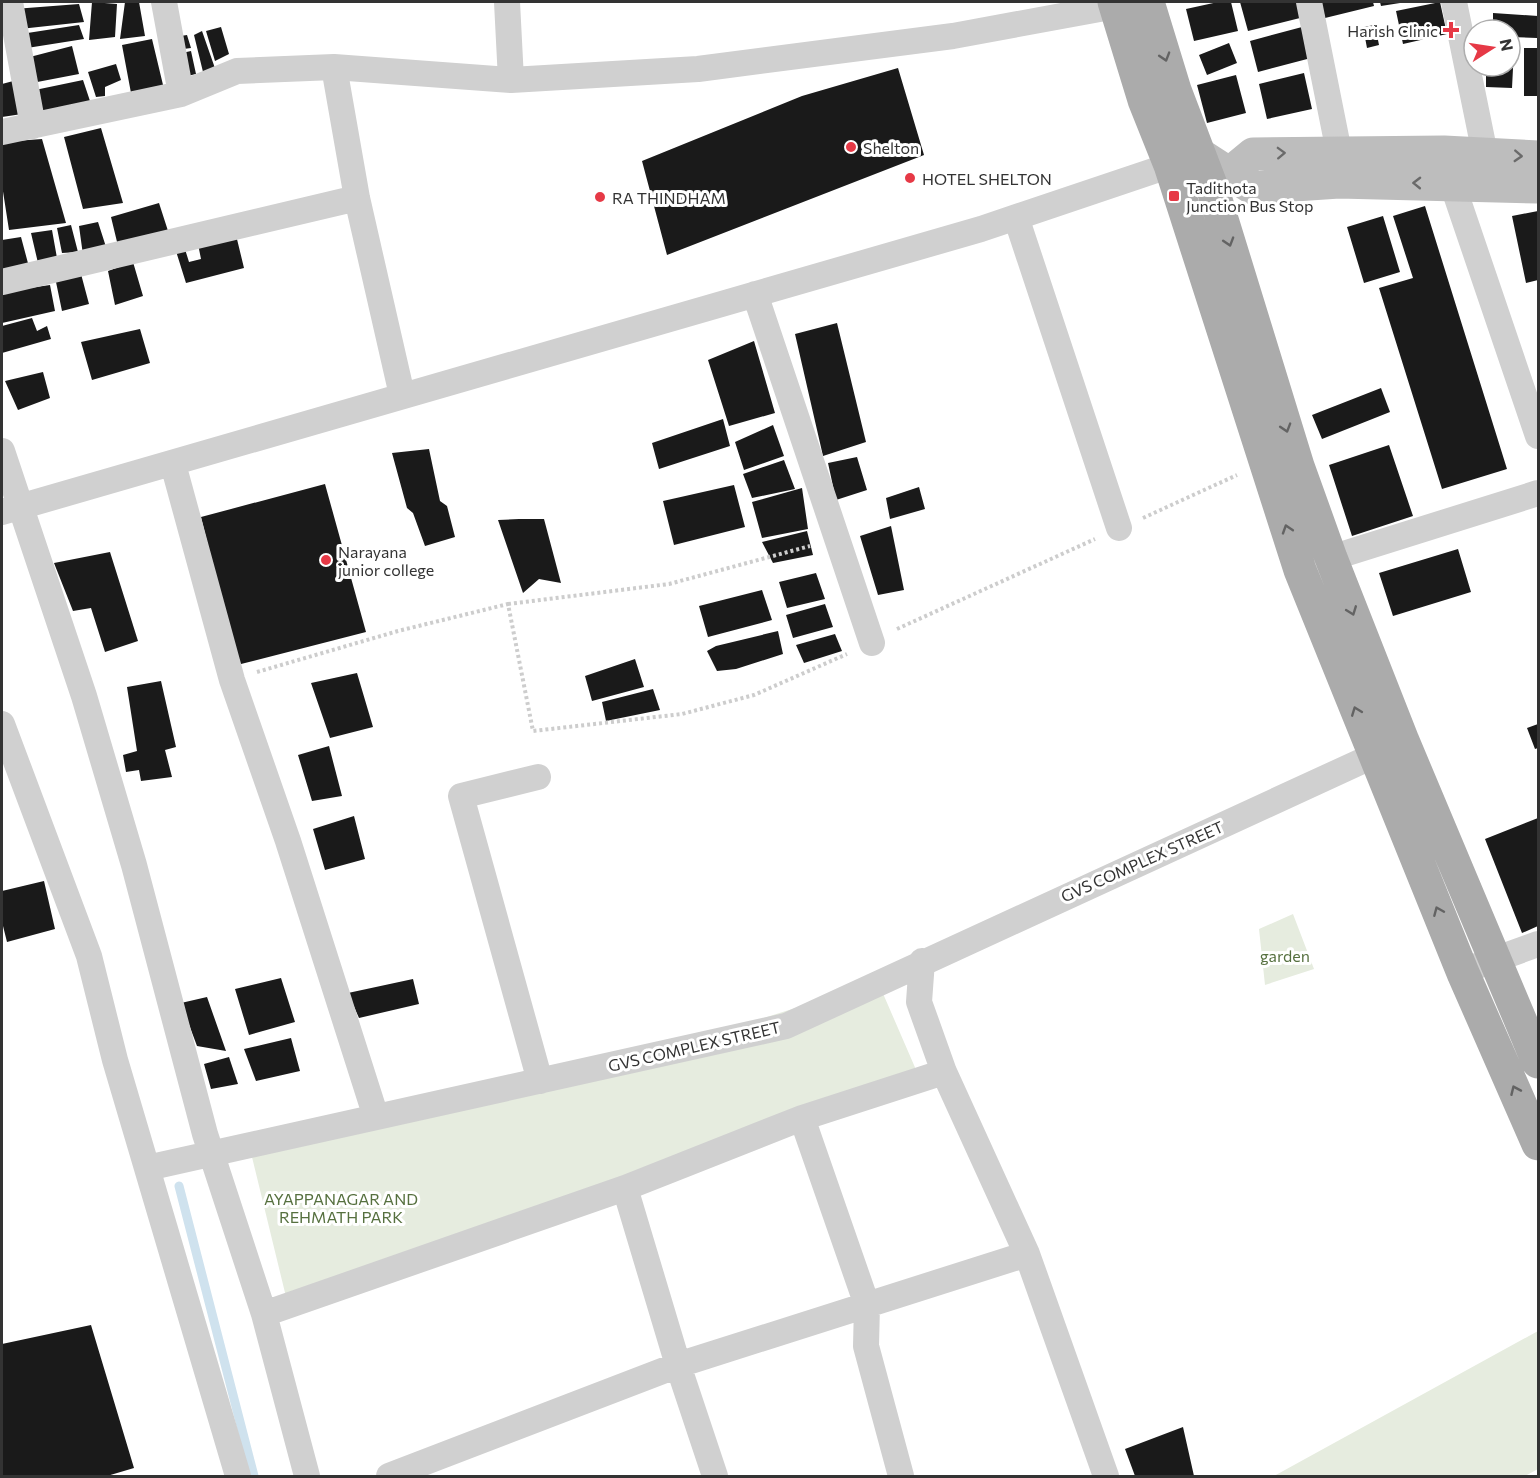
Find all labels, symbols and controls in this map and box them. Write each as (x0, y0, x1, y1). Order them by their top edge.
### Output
north arrow (1462, 18, 1522, 78)
place label: Harish Clinic (1347, 21, 1438, 40)
marker: Harish Clinic (1442, 21, 1460, 39)
text: N (1497, 37, 1518, 53)
one-way arrow (1158, 51, 1170, 62)
place label: Shelton (863, 138, 919, 157)
marker: Shelton (844, 140, 858, 154)
one-way arrow (1277, 147, 1286, 160)
one-way arrow (1514, 149, 1523, 162)
place label: HOTEL SHELTON (922, 169, 1052, 188)
marker: HOTEL SHELTON (903, 171, 917, 185)
one-way arrow (1413, 177, 1422, 189)
place label: Tadithota Junction Bus Stop (1186, 178, 1313, 215)
place label: RA THINDHAM (612, 188, 726, 207)
marker: Tadithota Junction Bus Stop (1167, 189, 1181, 203)
marker: RA THINDHAM (593, 190, 607, 204)
one-way arrow (1222, 236, 1234, 247)
one-way arrow (1279, 422, 1291, 433)
one-way arrow (1282, 524, 1294, 535)
place label: Narayana junior college (338, 542, 434, 579)
marker: Narayana junior college (319, 553, 333, 567)
one-way arrow (1345, 605, 1357, 616)
one-way arrow (1351, 707, 1363, 718)
street label: GVS COMPLEX STREET (1058, 817, 1226, 905)
one-way arrow (1433, 907, 1445, 918)
park label: garden (1260, 946, 1310, 965)
street label: GVS COMPLEX STREET (606, 1017, 782, 1075)
one-way arrow (1510, 1086, 1522, 1097)
park label: AYAPPANAGAR AND REHMATH PARK (264, 1189, 418, 1226)

